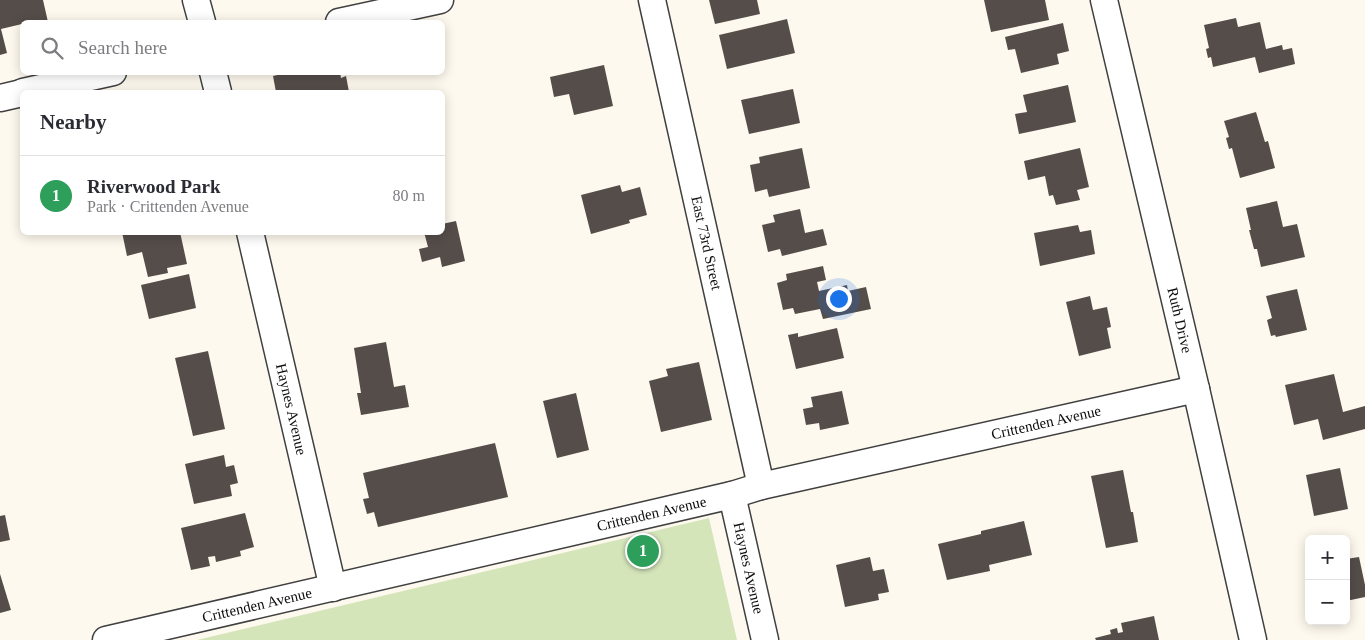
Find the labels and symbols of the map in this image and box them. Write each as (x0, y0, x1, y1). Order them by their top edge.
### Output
street label: East 73rd Street (688, 194, 725, 292)
your location (826, 286, 852, 312)
street label: Ruth Drive (1164, 286, 1195, 355)
street label: Haynes Avenue (273, 362, 310, 457)
street label: Crittenden Avenue (990, 402, 1103, 442)
street label: Crittenden Avenue (595, 493, 708, 534)
street label: Haynes Avenue (730, 521, 767, 616)
pin: 1 (627, 532, 659, 570)
street label: Crittenden Avenue (201, 585, 314, 625)

